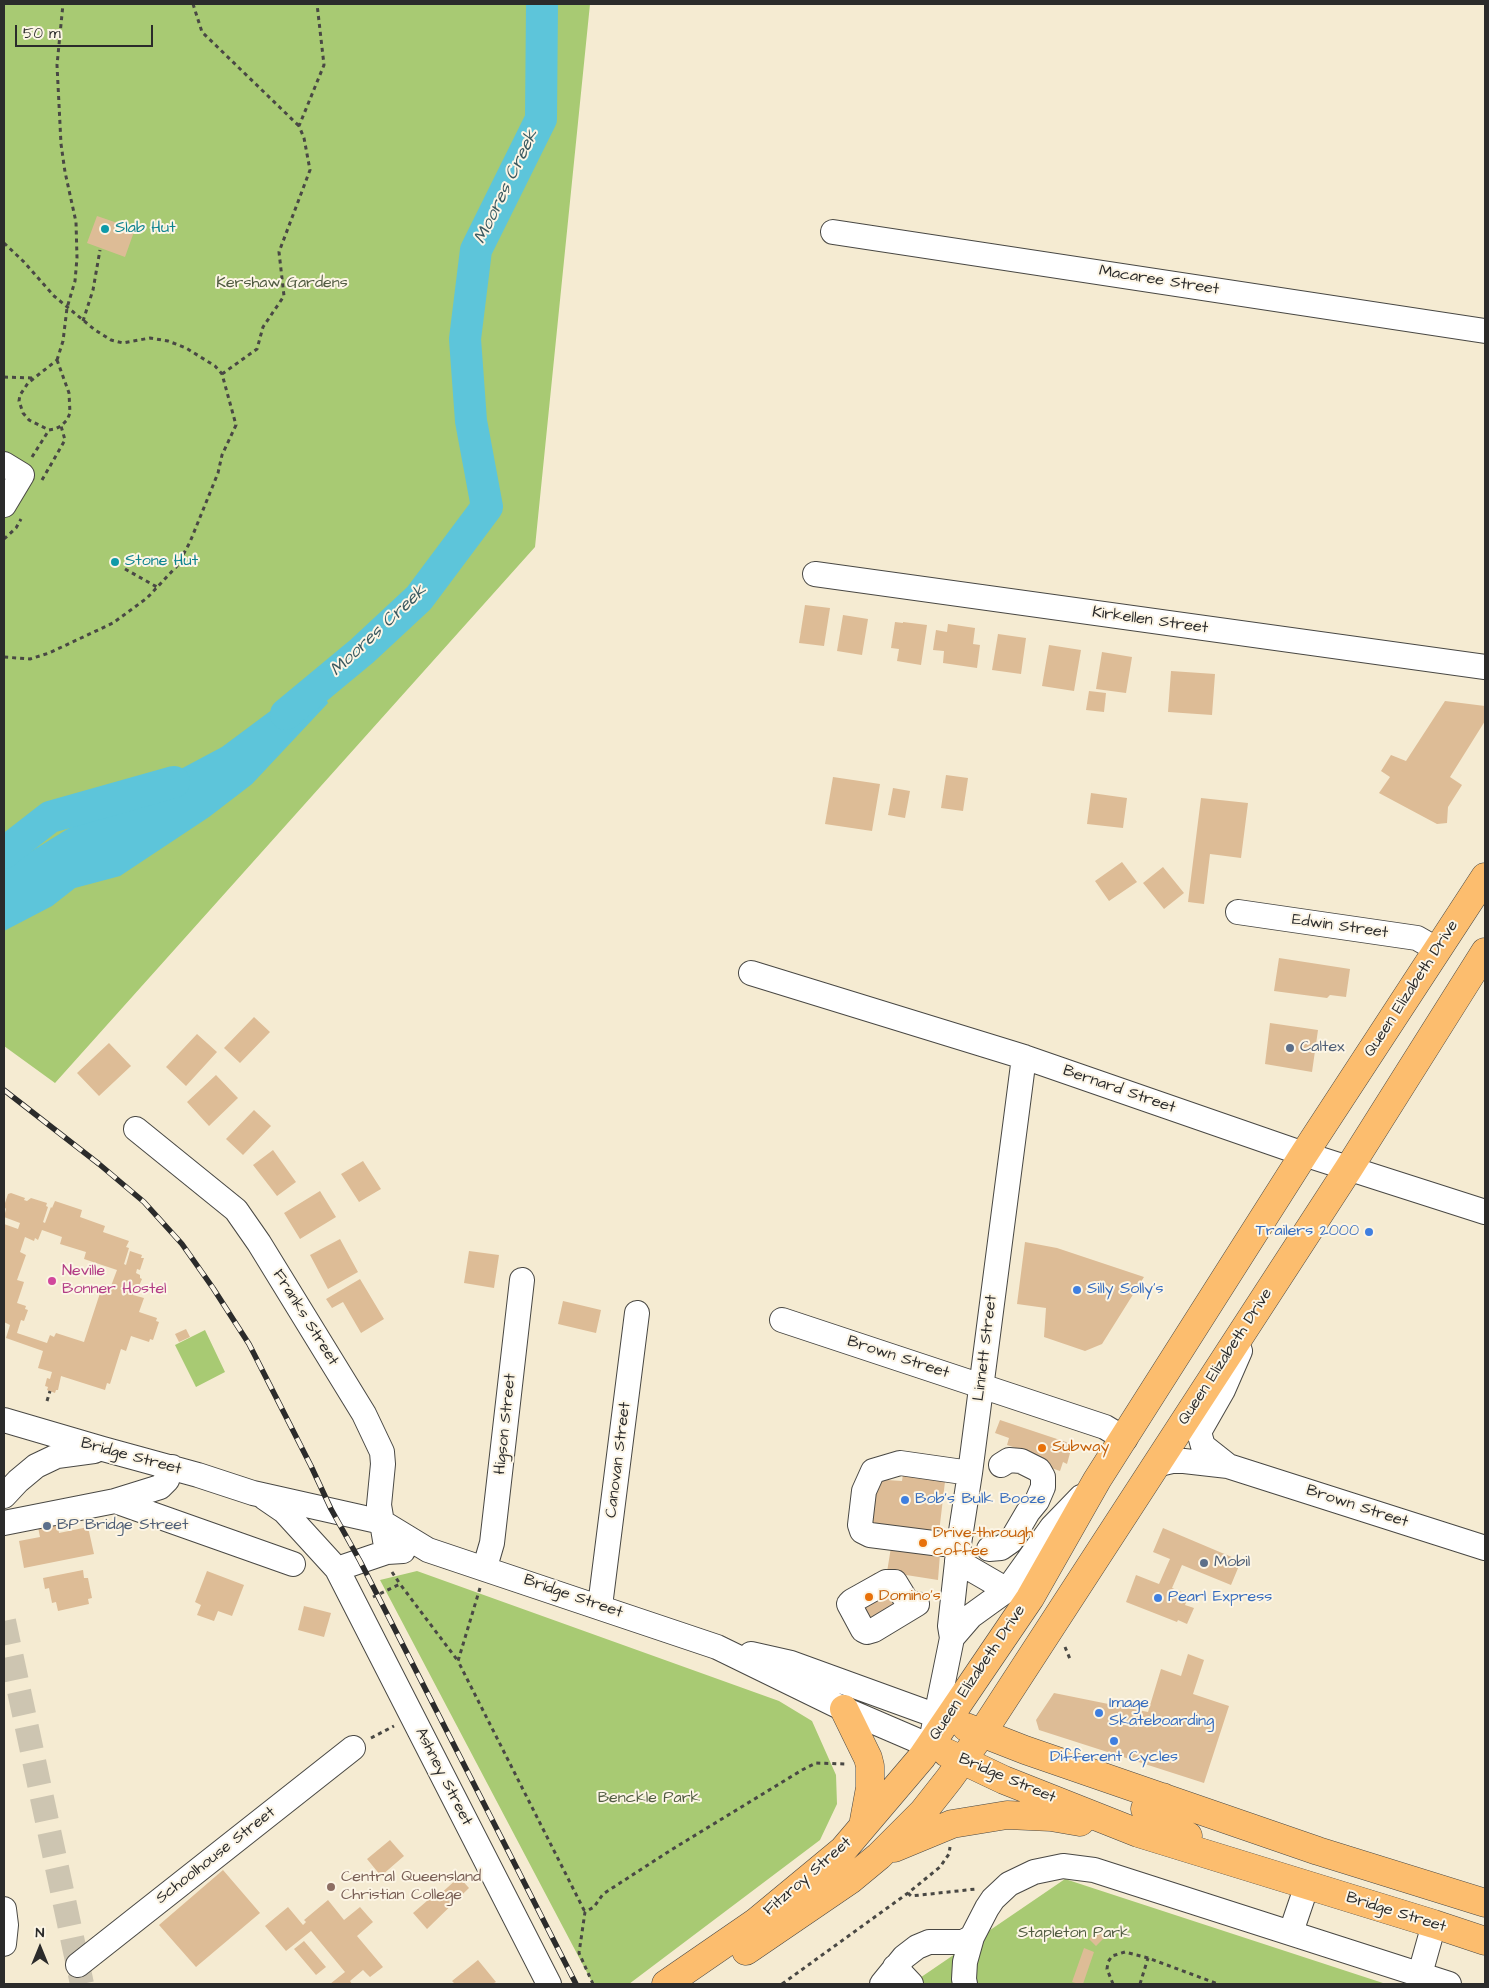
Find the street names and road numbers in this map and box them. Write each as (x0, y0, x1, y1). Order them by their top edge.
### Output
street label: Macaree Street (1097, 262, 1221, 300)
street label: Kirkellen Street (1091, 603, 1209, 639)
street label: Edwin Street (1291, 911, 1389, 943)
street label: Queen Elizabeth Drive (1361, 917, 1463, 1061)
street label: Bernard Street (1060, 1062, 1178, 1118)
street label: Franks Street (268, 1266, 342, 1370)
street label: Queen Elizabeth Drive (1175, 1285, 1277, 1429)
street label: Linnett Street (970, 1294, 1002, 1402)
street label: Brown Street (845, 1333, 951, 1383)
street label: Higson Street (491, 1373, 521, 1475)
street label: Canovan Street (602, 1401, 636, 1519)
street label: Bridge Street (79, 1434, 183, 1480)
street label: Brown Street (1304, 1482, 1410, 1532)
street label: Bridge Street (521, 1571, 625, 1623)
street label: Queen Elizabeth Drive (926, 1602, 1030, 1744)
street label: Ashney Street (410, 1725, 476, 1829)
street label: Bridge Street (956, 1750, 1058, 1808)
street label: Schoolhouse Street (152, 1803, 280, 1909)
street label: Fitzroy Street (760, 1834, 856, 1920)
street label: Bridge Street (1344, 1889, 1448, 1937)

